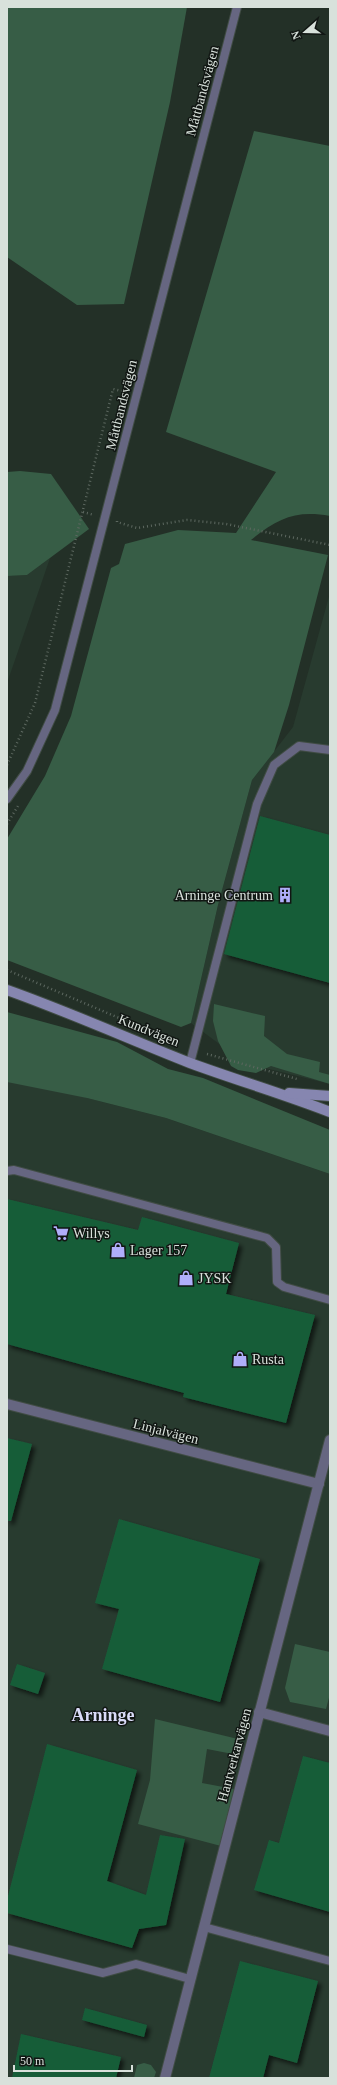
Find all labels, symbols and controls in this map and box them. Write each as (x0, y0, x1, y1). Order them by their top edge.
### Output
north arrow (285, 12, 325, 52)
text: N (289, 30, 303, 41)
street label: Måttbandsvägen (183, 44, 222, 138)
street label: Måttbandsvägen (103, 358, 140, 452)
building icon: Arninge Centrum (276, 886, 294, 904)
place label: Arninge Centrum (175, 888, 273, 903)
street label: Kundvägen (116, 1011, 182, 1050)
supermarket icon: Willys (52, 1224, 70, 1242)
place label: Willys (73, 1226, 110, 1241)
shop icon: Lager 157 (109, 1241, 127, 1259)
place label: Lager 157 (130, 1243, 187, 1258)
shop icon: JYSK (177, 1269, 195, 1287)
place label: JYSK (198, 1271, 231, 1286)
shop icon: Rusta (231, 1350, 249, 1368)
place label: Rusta (252, 1352, 285, 1367)
street label: Linjalvägen (132, 1416, 200, 1447)
district label: Arninge (72, 1705, 135, 1725)
street label: Hantverkarvägen (215, 1707, 254, 1804)
scale bar (14, 2047, 132, 2073)
text: 50 m (20, 2054, 45, 2068)

